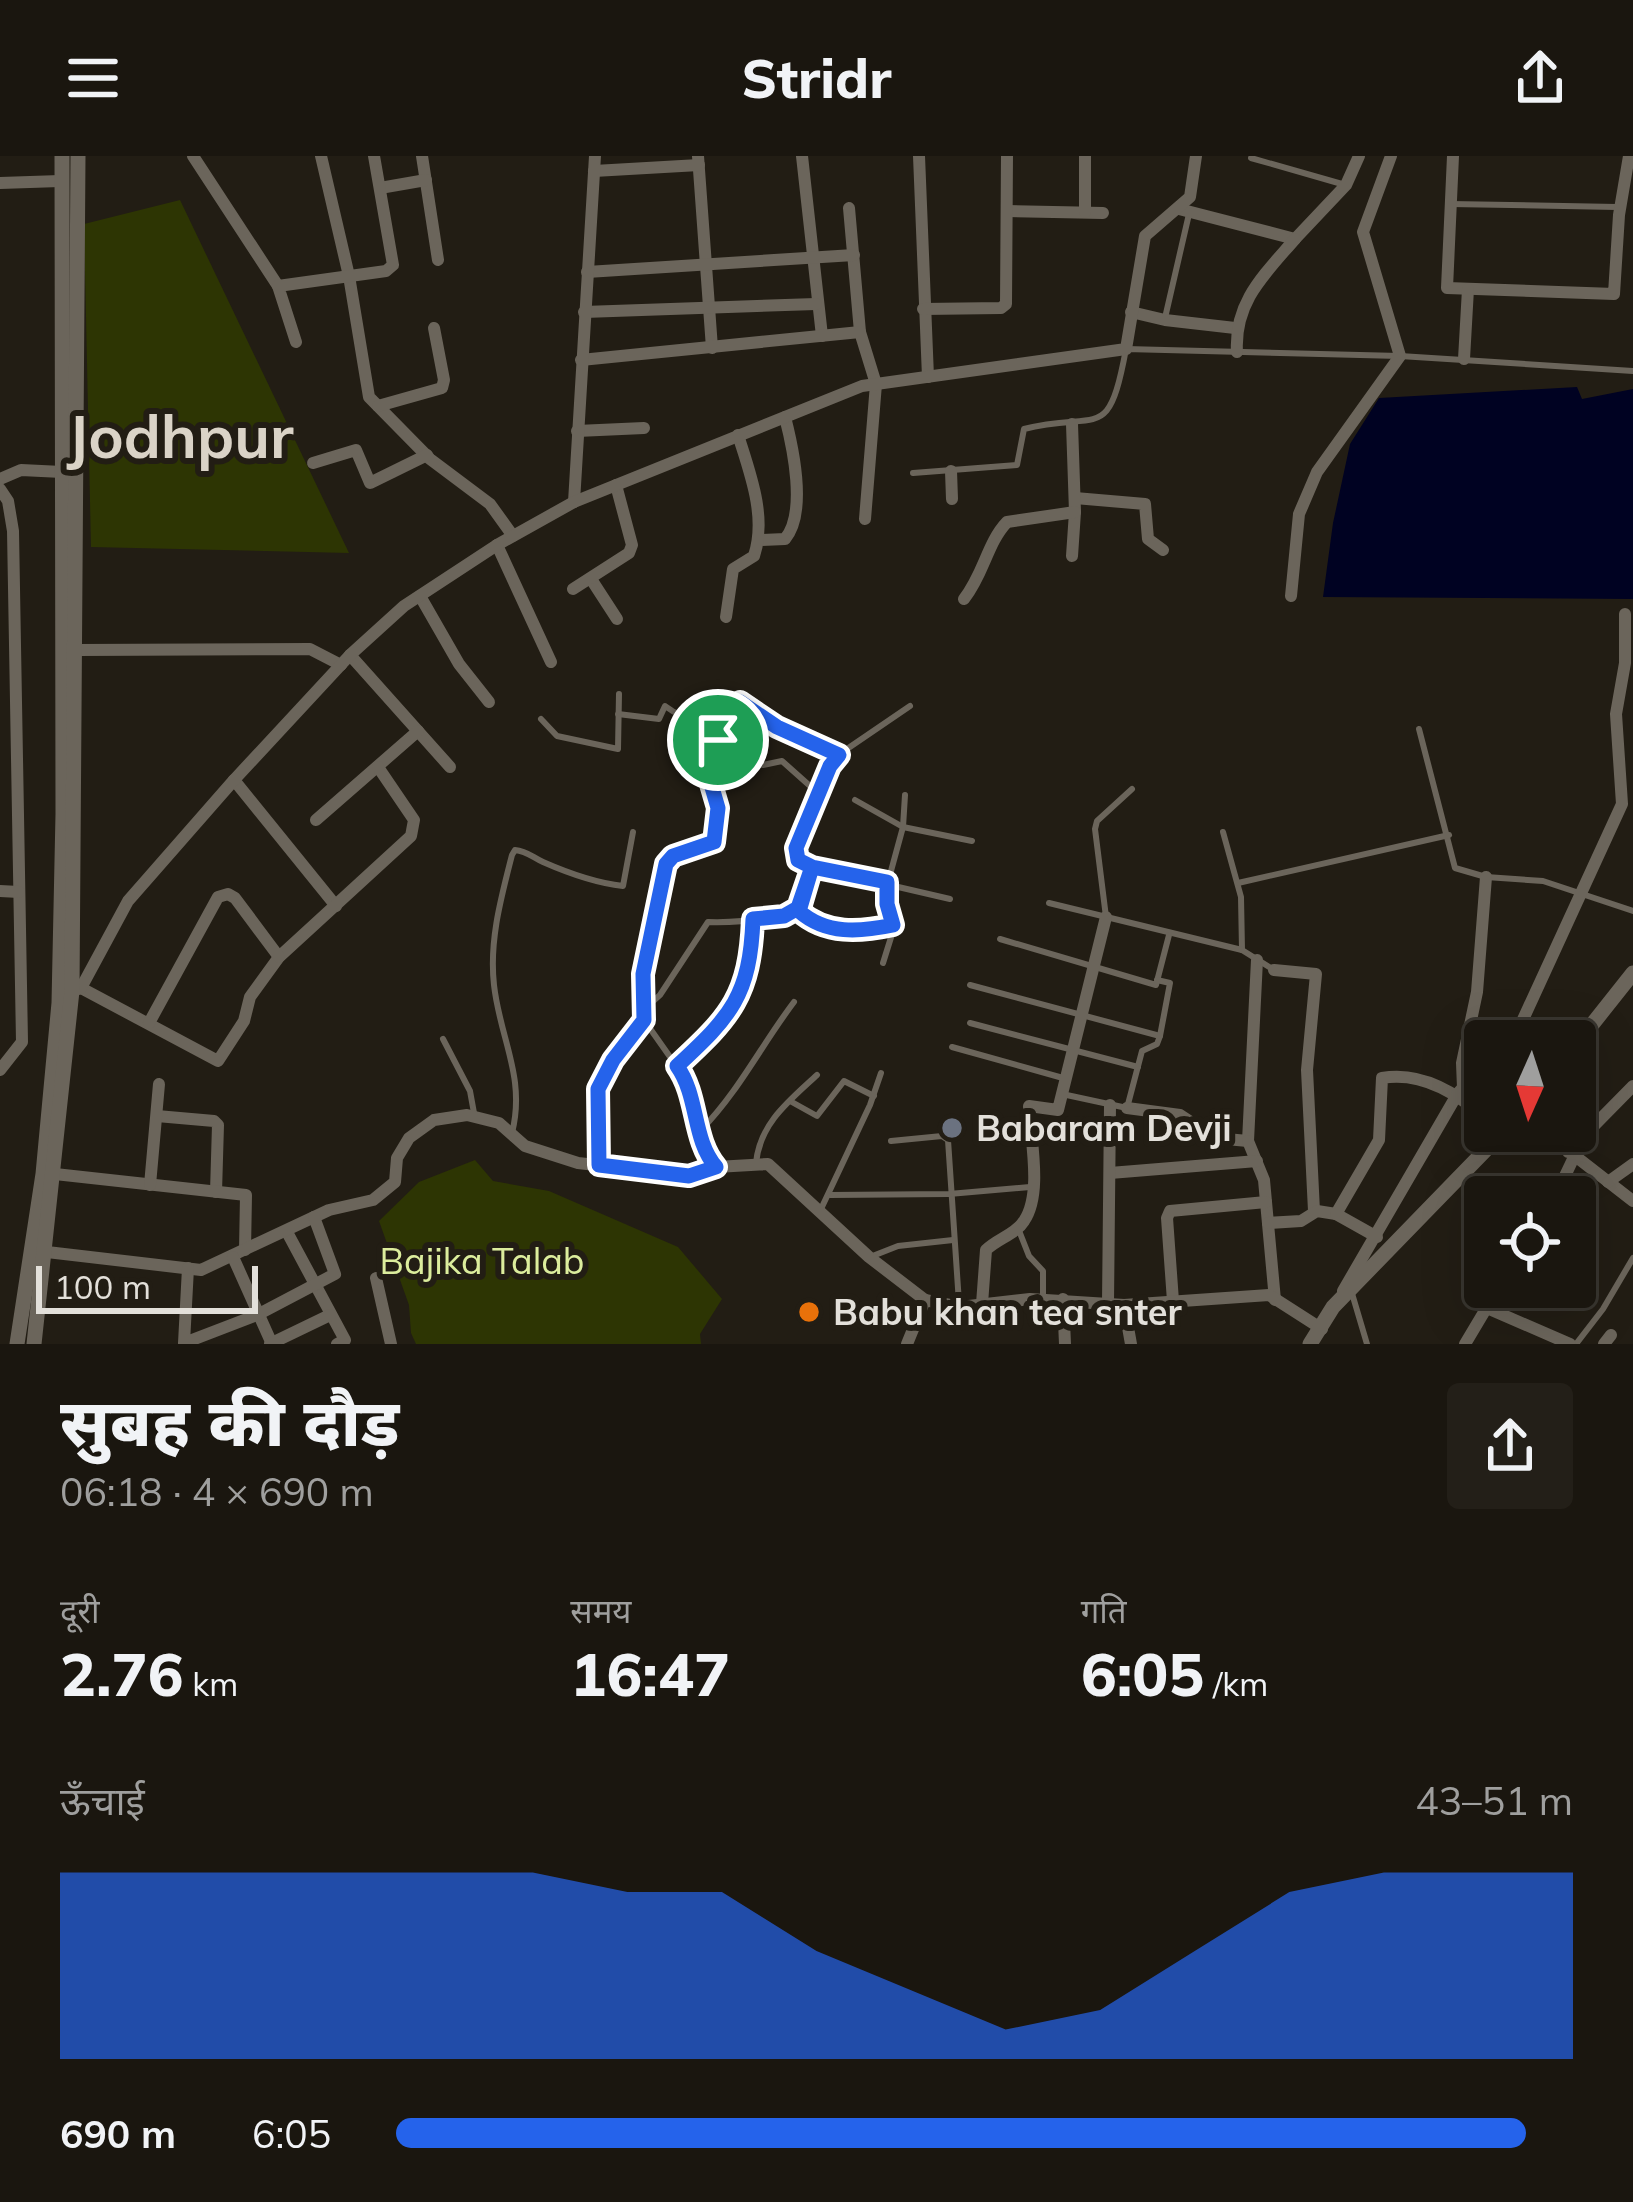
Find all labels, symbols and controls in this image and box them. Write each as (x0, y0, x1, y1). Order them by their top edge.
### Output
text: Stridr (742, 44, 891, 112)
icon: menu (60, 45, 126, 111)
icon: share (1507, 45, 1573, 111)
district label: Jodhpur (66, 398, 294, 473)
pin (667, 689, 769, 791)
icon: arrive (685, 707, 751, 773)
north arrow (1464, 1020, 1596, 1152)
map controls (1464, 1020, 1596, 1308)
place label: Babaram Devji (976, 1105, 1232, 1150)
marker: Babaram Devji (939, 1115, 965, 1141)
button: locate (1464, 1176, 1596, 1308)
park label: Bajika Talab (380, 1238, 584, 1283)
scale bar (36, 1260, 258, 1313)
text: 100 m (54, 1266, 151, 1307)
place label: Babu khan tea snter (833, 1289, 1183, 1334)
marker: Babu khan tea snter (796, 1299, 822, 1325)
text: सुबह की दौड़ (60, 1380, 399, 1463)
button: share (1447, 1383, 1573, 1509)
text: 06:18 · 4 × 690 m (60, 1467, 374, 1516)
text: दूरी (60, 1590, 100, 1631)
text: समय (570, 1590, 632, 1631)
text: गति (1081, 1590, 1127, 1631)
text: 2.76 (60, 1636, 184, 1711)
text: 16:47 (570, 1636, 730, 1711)
text: 6:05 (1081, 1636, 1204, 1711)
text: km (184, 1663, 238, 1704)
text: /km (1204, 1663, 1268, 1704)
text: ऊँचाई (60, 1776, 145, 1825)
text: 43–51 m (1415, 1776, 1573, 1825)
text: 690 m (60, 2109, 176, 2158)
text: 6:05 (252, 2109, 331, 2158)

